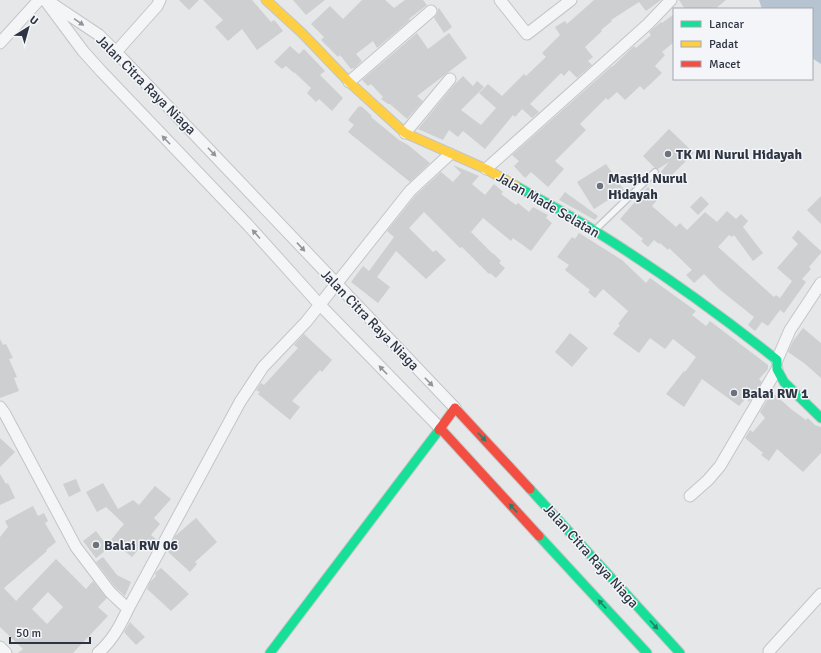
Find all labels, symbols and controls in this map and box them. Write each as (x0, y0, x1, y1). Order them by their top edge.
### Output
north arrow (8, 8, 48, 48)
legend (673, 8, 813, 80)
text: U (27, 13, 41, 28)
text: Lancar (709, 17, 745, 32)
one-way arrow (74, 18, 85, 26)
street label: Jalan Citra Raya Niaga (93, 32, 199, 138)
text: Padat (709, 37, 738, 52)
text: Macet (709, 57, 741, 72)
one-way arrow (161, 135, 171, 145)
place label: TK MI Nurul Hidayah (676, 146, 802, 163)
one-way arrow (207, 147, 217, 157)
marker: TK MI Nurul Hidayah (663, 149, 673, 159)
street label: Jalan Made Selatan (493, 169, 603, 241)
place label: Masjid Nurul Hidayah (608, 170, 688, 203)
marker: Masjid Nurul Hidayah (595, 181, 605, 191)
one-way arrow (251, 229, 261, 239)
one-way arrow (296, 242, 305, 251)
street label: Jalan Citra Raya Niaga (317, 266, 423, 374)
one-way arrow (378, 365, 388, 375)
one-way arrow (424, 377, 434, 387)
place label: Balai RW 1 (742, 385, 809, 402)
marker: Balai RW 1 (729, 388, 739, 398)
one-way arrow (477, 431, 486, 442)
street label: Jalan Citra Raya Niaga (540, 501, 642, 611)
one-way arrow (509, 503, 518, 513)
place label: Balai RW 06 (104, 537, 178, 554)
marker: Balai RW 06 (91, 540, 101, 550)
one-way arrow (597, 599, 607, 609)
scale bar (10, 619, 90, 645)
one-way arrow (650, 620, 659, 630)
text: 50 m (16, 626, 41, 641)

